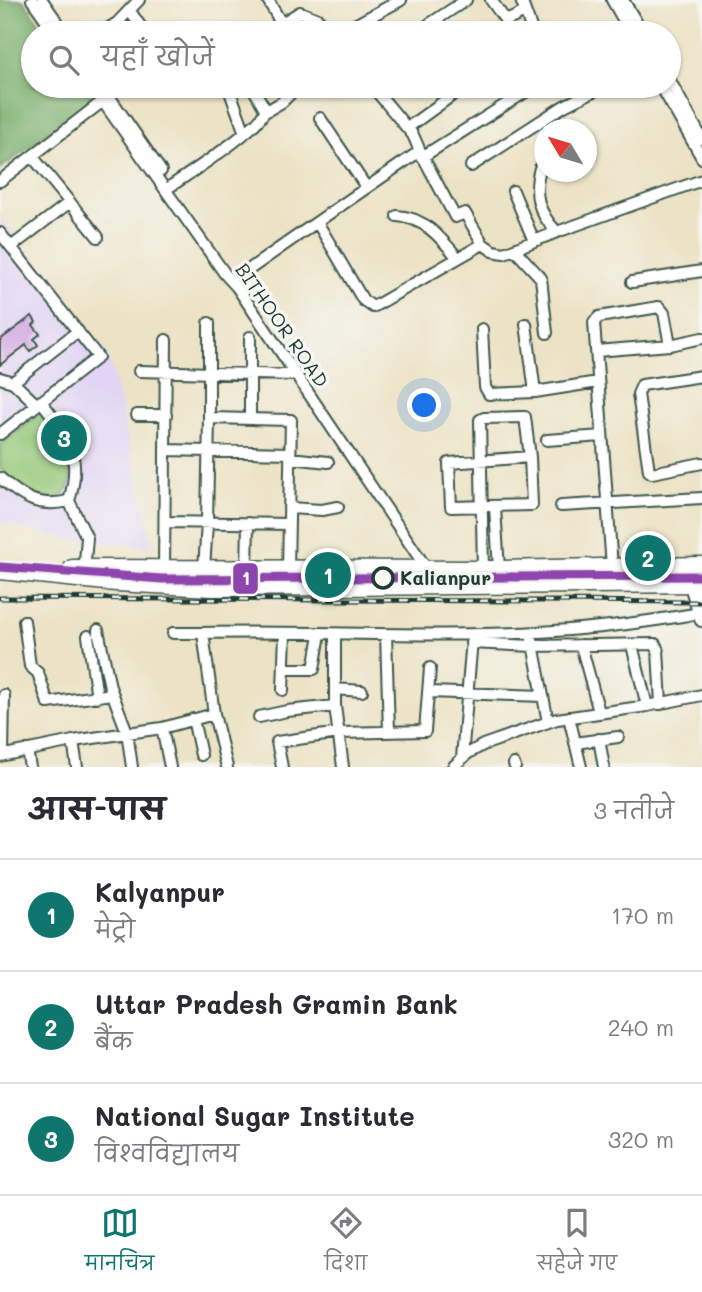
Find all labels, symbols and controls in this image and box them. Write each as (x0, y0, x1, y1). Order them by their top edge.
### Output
search box (21, 21, 681, 98)
text: यहाँ खोजें (101, 39, 214, 73)
icon: search (45, 41, 83, 79)
north arrow (534, 119, 597, 182)
street label: BITHOOR ROAD (230, 258, 335, 392)
your location (407, 388, 441, 422)
pin: 3 (41, 412, 87, 464)
pin: 2 (625, 532, 671, 584)
pin: 1 (305, 549, 351, 601)
line badge: 1 (232, 562, 259, 595)
text: 1 (242, 565, 250, 590)
place label: Kalianpur (400, 565, 491, 590)
marker: Kalianpur (372, 567, 394, 589)
text: आस-पास (28, 788, 166, 828)
text: 3 नतीजे (594, 795, 674, 825)
text: Kalyanpur (95, 875, 225, 909)
text: 1 (46, 900, 56, 930)
text: 170 m (611, 900, 674, 930)
text: मेट्रो (95, 914, 135, 944)
text: Uttar Pradesh Gramin Bank (95, 987, 458, 1021)
text: 2 (45, 1012, 57, 1042)
text: 240 m (608, 1012, 674, 1042)
text: बैंक (95, 1026, 132, 1056)
text: National Sugar Institute (95, 1099, 415, 1133)
text: 3 (44, 1124, 58, 1154)
text: 320 m (608, 1124, 674, 1154)
text: विश्वविद्यालय (95, 1138, 239, 1168)
tab: मानचित्र (85, 1204, 155, 1284)
tab: दिशा (324, 1204, 367, 1284)
tab: सहेजे गए (537, 1204, 617, 1284)

